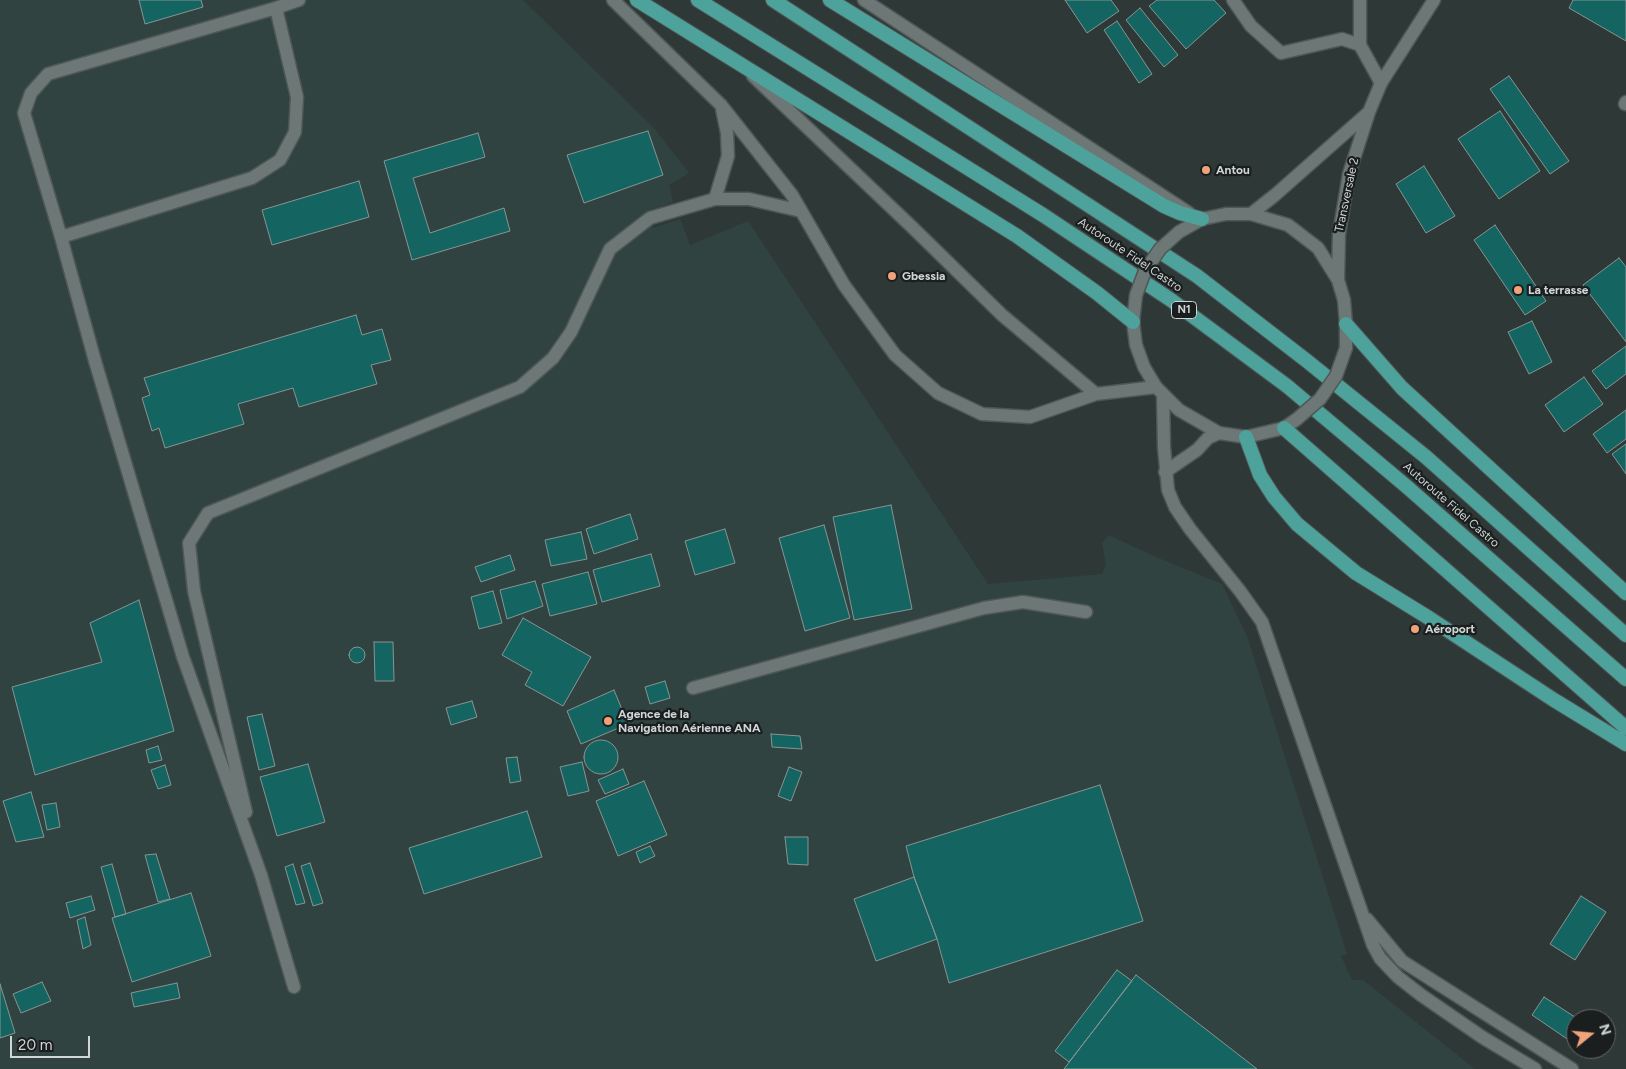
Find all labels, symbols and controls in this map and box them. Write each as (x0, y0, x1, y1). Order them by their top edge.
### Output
street label: Transversale 2 (1332, 156, 1362, 234)
place label: Antou (1216, 163, 1250, 177)
marker: Antou (1200, 164, 1212, 176)
street label: Autoroute Fidel Castro (1075, 215, 1185, 295)
place label: Gbessia (902, 269, 945, 283)
marker: Gbessia (886, 270, 898, 282)
place label: La terrasse (1528, 283, 1588, 297)
marker: La terrasse (1512, 284, 1524, 296)
road number: N1 (1172, 302, 1196, 318)
street label: Autoroute Fidel Castro (1400, 459, 1502, 551)
place label: Aéroport (1425, 622, 1475, 636)
marker: Aéroport (1409, 623, 1421, 635)
place label: Agence de la Navigation Aérienne ANA (618, 707, 761, 735)
marker: Agence de la Navigation Aérienne ANA (602, 715, 614, 727)
north arrow (1566, 1009, 1616, 1059)
text: N (1595, 1022, 1615, 1037)
scale bar (12, 1026, 92, 1058)
text: 20 m (18, 1036, 52, 1054)

